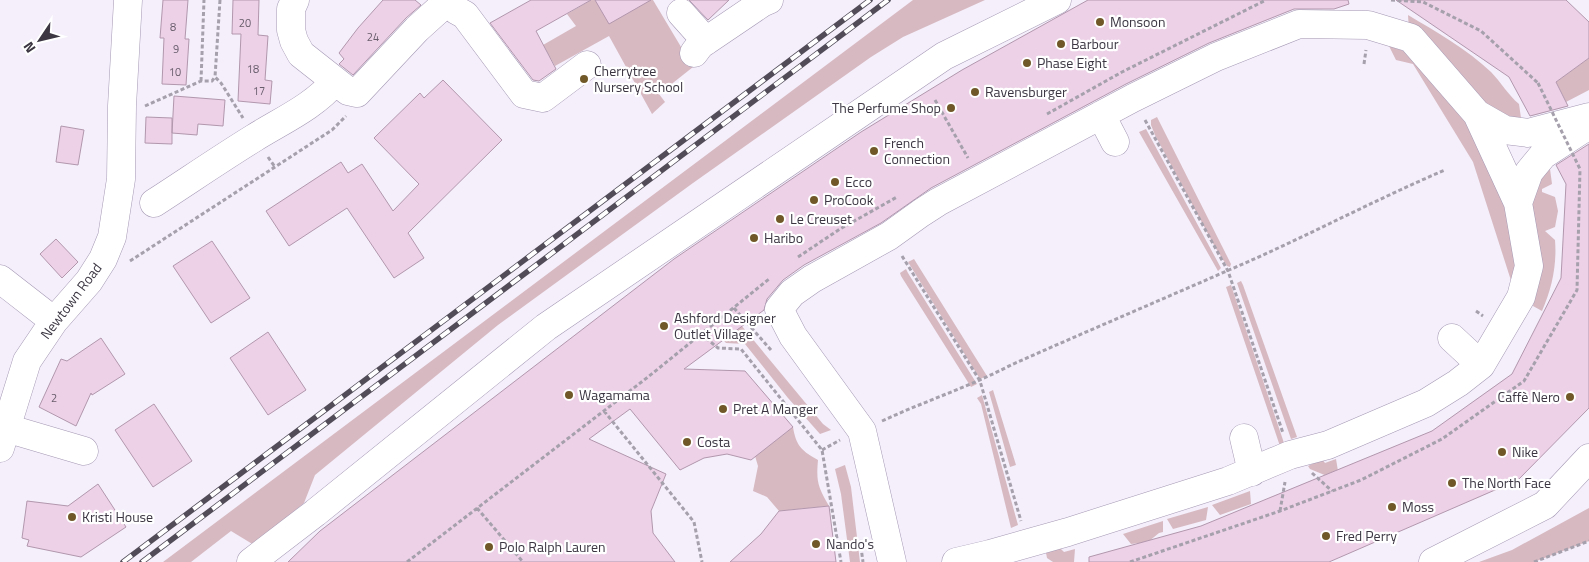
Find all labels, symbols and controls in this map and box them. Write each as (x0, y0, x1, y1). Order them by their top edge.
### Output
place label: Monsoon (1110, 11, 1165, 32)
north arrow (15, 15, 65, 65)
house number: 20 (239, 15, 251, 31)
marker: Monsoon (1094, 16, 1106, 28)
house number: 8 (170, 19, 176, 35)
house number: 24 (367, 29, 379, 45)
place label: Barbour (1071, 33, 1119, 54)
text: N (18, 38, 40, 58)
marker: Barbour (1055, 38, 1067, 50)
house number: 9 (173, 41, 179, 57)
place label: Phase Eight (1037, 52, 1107, 73)
marker: Phase Eight (1021, 57, 1033, 69)
place label: Cherrytree Nursery School (594, 60, 683, 97)
house number: 18 (247, 61, 259, 77)
house number: 10 (169, 64, 181, 80)
marker: Cherrytree Nursery School (578, 73, 590, 85)
place label: Ravensburger (985, 81, 1067, 102)
house number: 17 (253, 83, 265, 99)
marker: Ravensburger (969, 86, 981, 98)
place label: The Perfume Shop (832, 97, 941, 118)
marker: The Perfume Shop (945, 102, 957, 114)
place label: French Connection (884, 132, 950, 169)
marker: French Connection (868, 145, 880, 157)
place label: Ecco (845, 171, 872, 192)
marker: Ecco (829, 176, 841, 188)
place label: ProCook (824, 189, 874, 210)
marker: ProCook (808, 194, 820, 206)
place label: Le Creuset (790, 208, 852, 229)
marker: Le Creuset (774, 213, 786, 225)
place label: Haribo (764, 227, 803, 248)
marker: Haribo (748, 232, 760, 244)
street label: Newtown Road (35, 258, 106, 343)
place label: Ashford Designer Outlet Village (674, 307, 776, 344)
marker: Ashford Designer Outlet Village (658, 320, 670, 332)
place label: Wagamama (579, 384, 650, 405)
place label: Caffè Nero (1498, 386, 1560, 407)
marker: Wagamama (563, 389, 575, 401)
house number: 2 (51, 390, 57, 406)
marker: Caffè Nero (1564, 391, 1576, 403)
place label: Pret A Manger (733, 398, 818, 419)
marker: Pret A Manger (717, 403, 729, 415)
place label: Costa (697, 431, 730, 452)
marker: Costa (681, 436, 693, 448)
place label: Nike (1512, 441, 1538, 462)
marker: Nike (1496, 446, 1508, 458)
place label: The North Face (1462, 472, 1551, 493)
marker: The North Face (1446, 477, 1458, 489)
place label: Moss (1402, 496, 1434, 517)
marker: Moss (1386, 501, 1398, 513)
place label: Kristi House (82, 506, 153, 527)
marker: Kristi House (66, 511, 78, 523)
place label: Fred Perry (1336, 525, 1397, 546)
marker: Fred Perry (1320, 530, 1332, 542)
place label: Nando's (826, 533, 874, 554)
place label: Polo Ralph Lauren (499, 536, 606, 557)
marker: Nando's (810, 538, 822, 550)
marker: Polo Ralph Lauren (483, 541, 495, 553)

